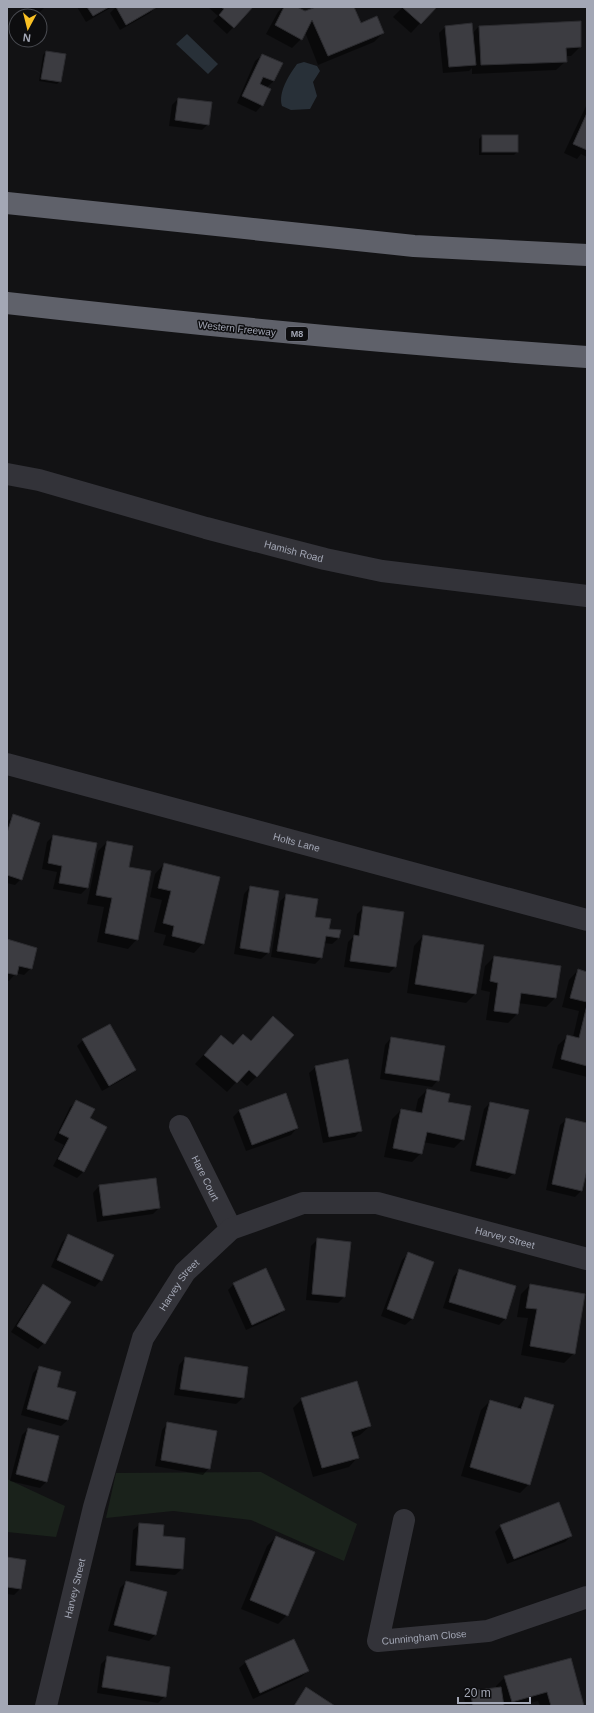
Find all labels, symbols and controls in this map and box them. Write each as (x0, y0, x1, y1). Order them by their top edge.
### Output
north arrow (8, 8, 48, 48)
text: N (22, 31, 31, 44)
street label: Western Freeway (197, 319, 276, 338)
road number: M8 (286, 327, 308, 341)
street label: Hamish Road (263, 538, 324, 564)
street label: Holts Lane (272, 831, 322, 854)
street label: Hare Court (189, 1154, 221, 1203)
street label: Harvey Street (474, 1224, 536, 1251)
street label: Harvey Street (157, 1257, 201, 1313)
street label: Harvey Street (62, 1557, 87, 1620)
street label: Cunningham Close (381, 1628, 467, 1647)
scale bar (458, 1679, 530, 1705)
text: 20 m (464, 1686, 491, 1700)

